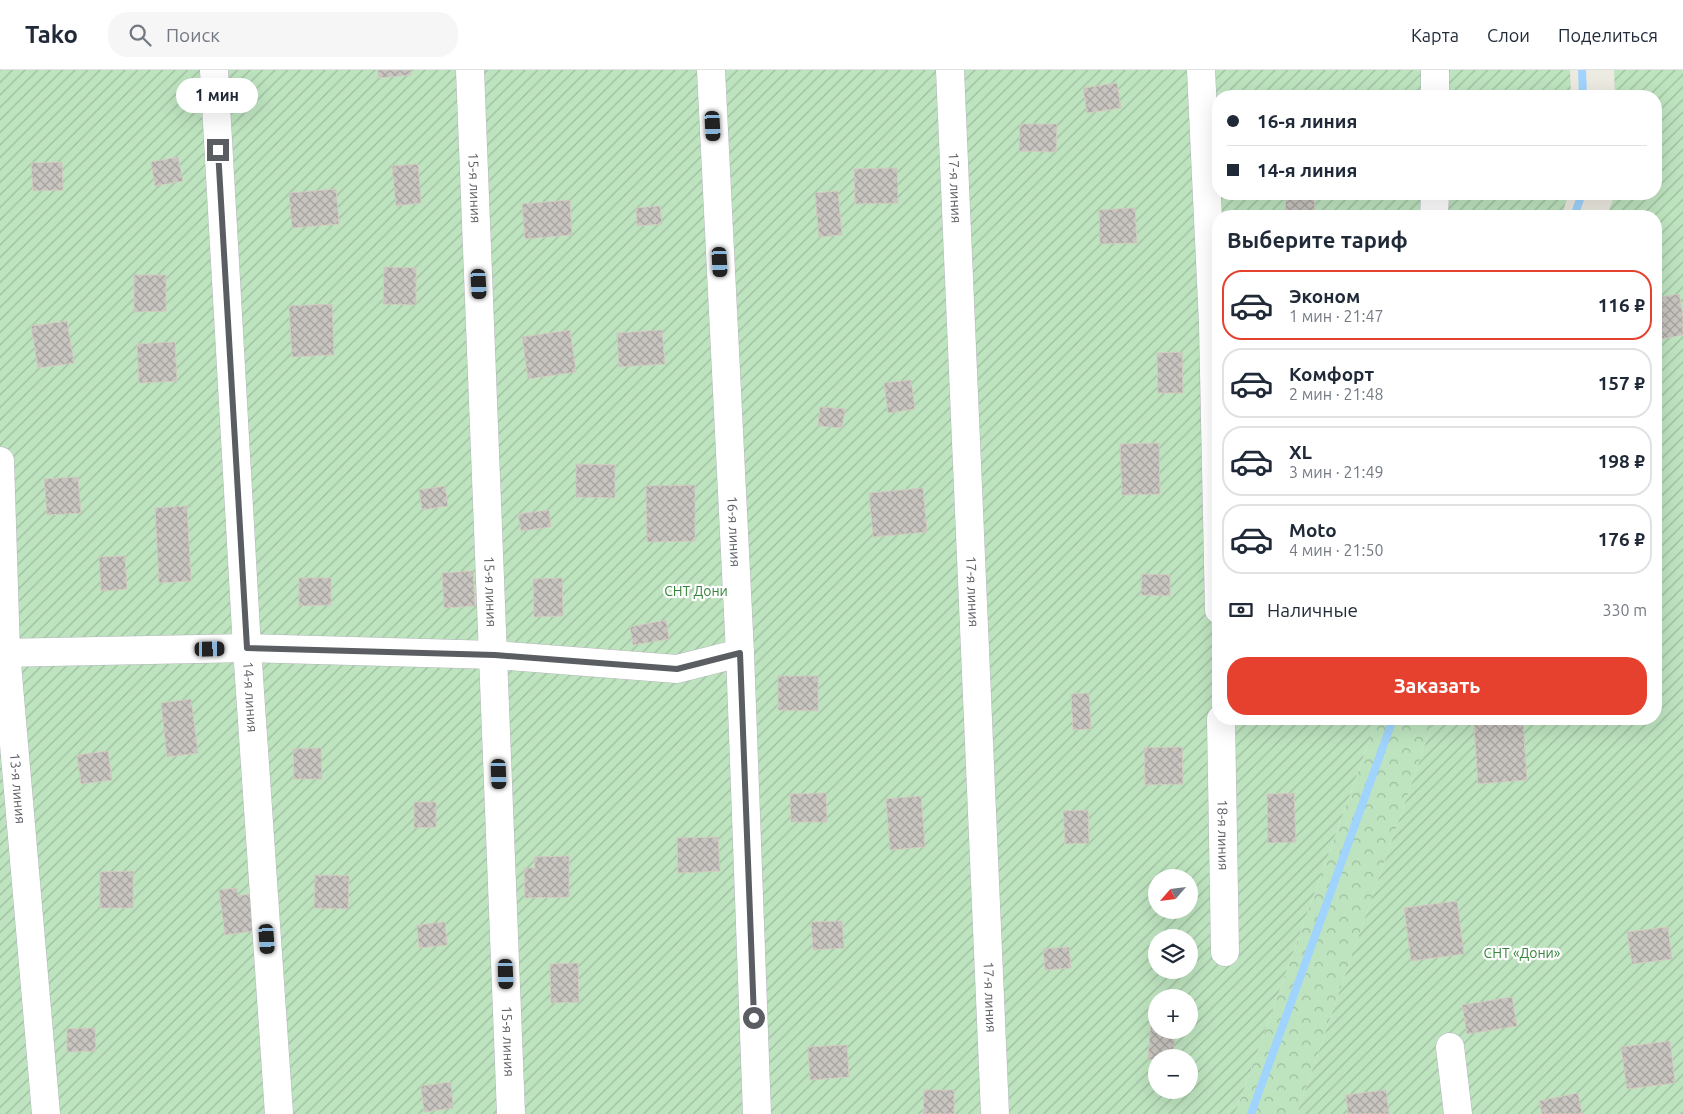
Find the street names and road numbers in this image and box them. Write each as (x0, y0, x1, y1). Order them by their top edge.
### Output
street label: 15-я линия (465, 152, 484, 224)
street label: 17-я линия (946, 152, 965, 224)
street label: 16-я линия (724, 495, 744, 567)
street label: 15-я линия (481, 556, 500, 627)
street label: 17-я линия (963, 556, 982, 627)
street label: 14-я линия (240, 661, 261, 733)
street label: 13-я линия (7, 752, 29, 825)
street label: 18-я линия (1214, 799, 1232, 871)
street label: 17-я линия (980, 961, 999, 1033)
street label: 15-я линия (499, 1005, 518, 1077)

